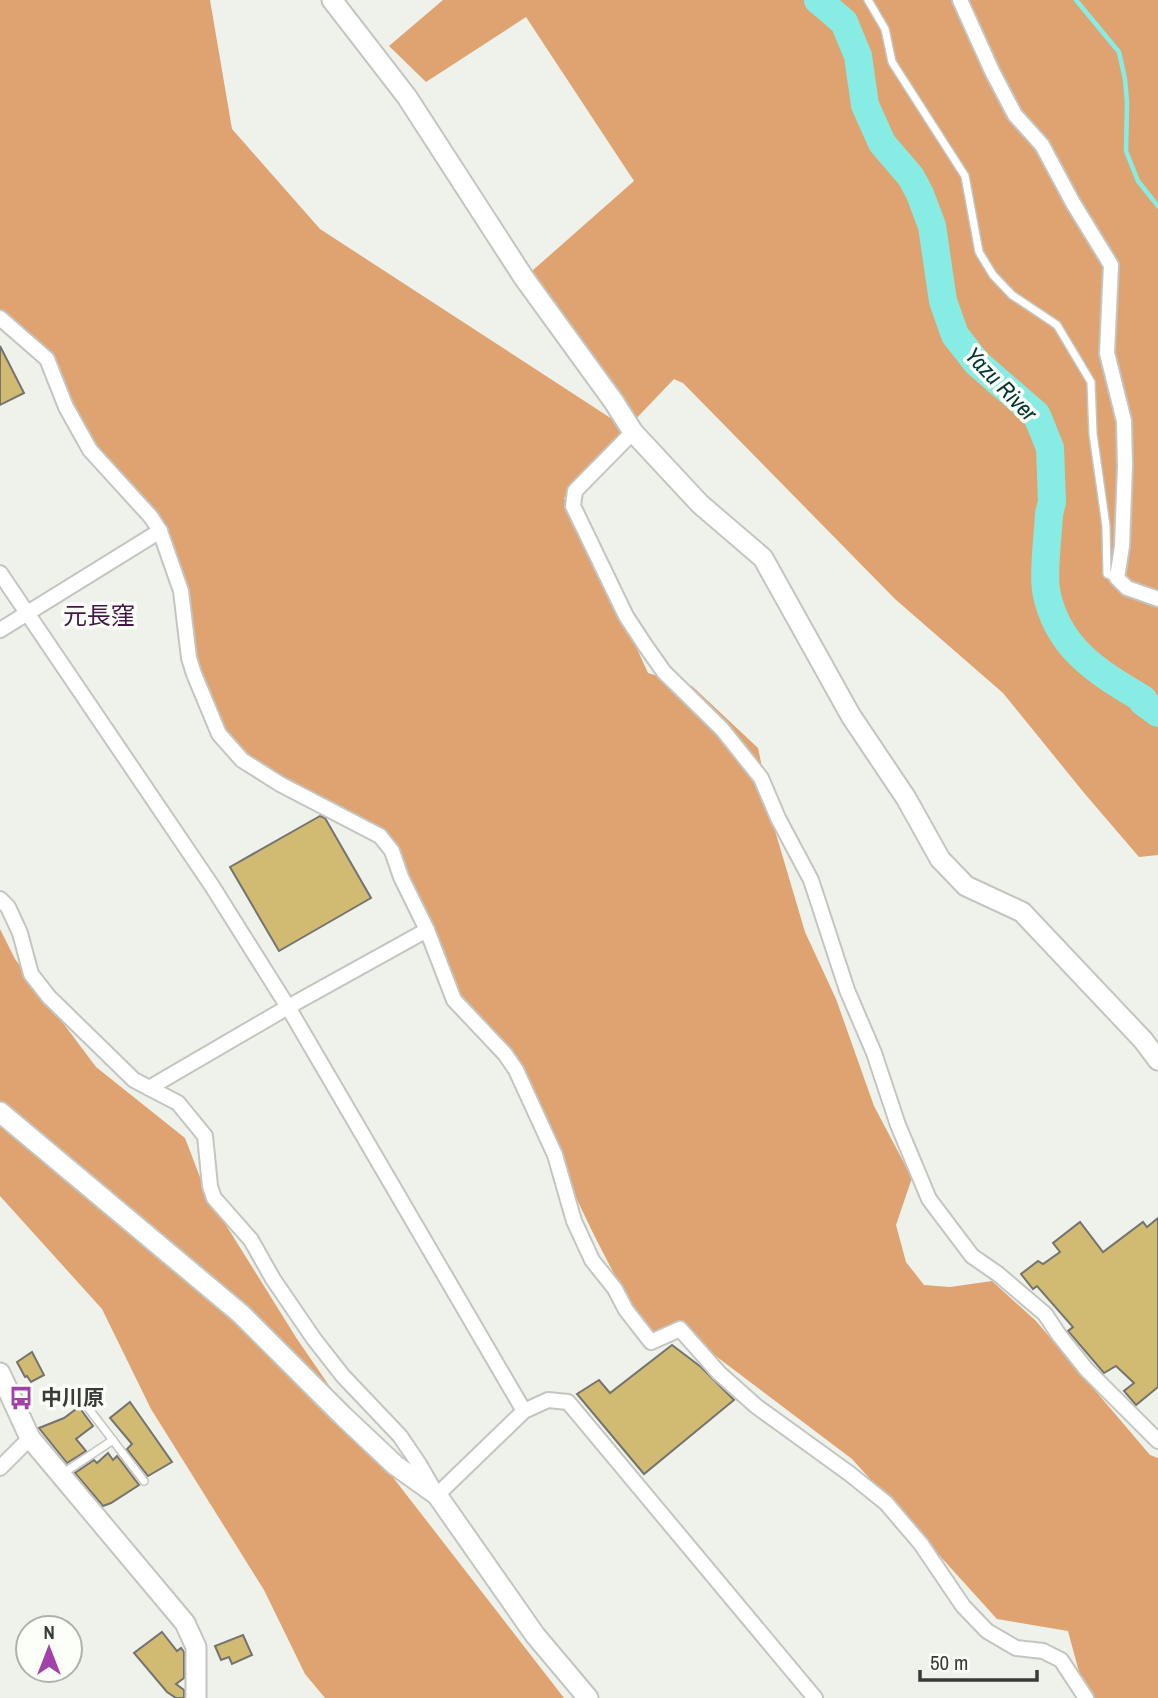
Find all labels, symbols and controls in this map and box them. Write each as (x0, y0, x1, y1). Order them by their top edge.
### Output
water label: Yazu River (958, 340, 1045, 428)
district label: 元長窪 (63, 599, 135, 631)
place label: 中川原 (41, 1383, 104, 1412)
bus stop icon: 中川原 (7, 1384, 35, 1412)
north arrow (14, 1614, 84, 1684)
text: N (43, 1619, 55, 1645)
scale bar (920, 1638, 1037, 1682)
text: 50 m (930, 1648, 968, 1677)

